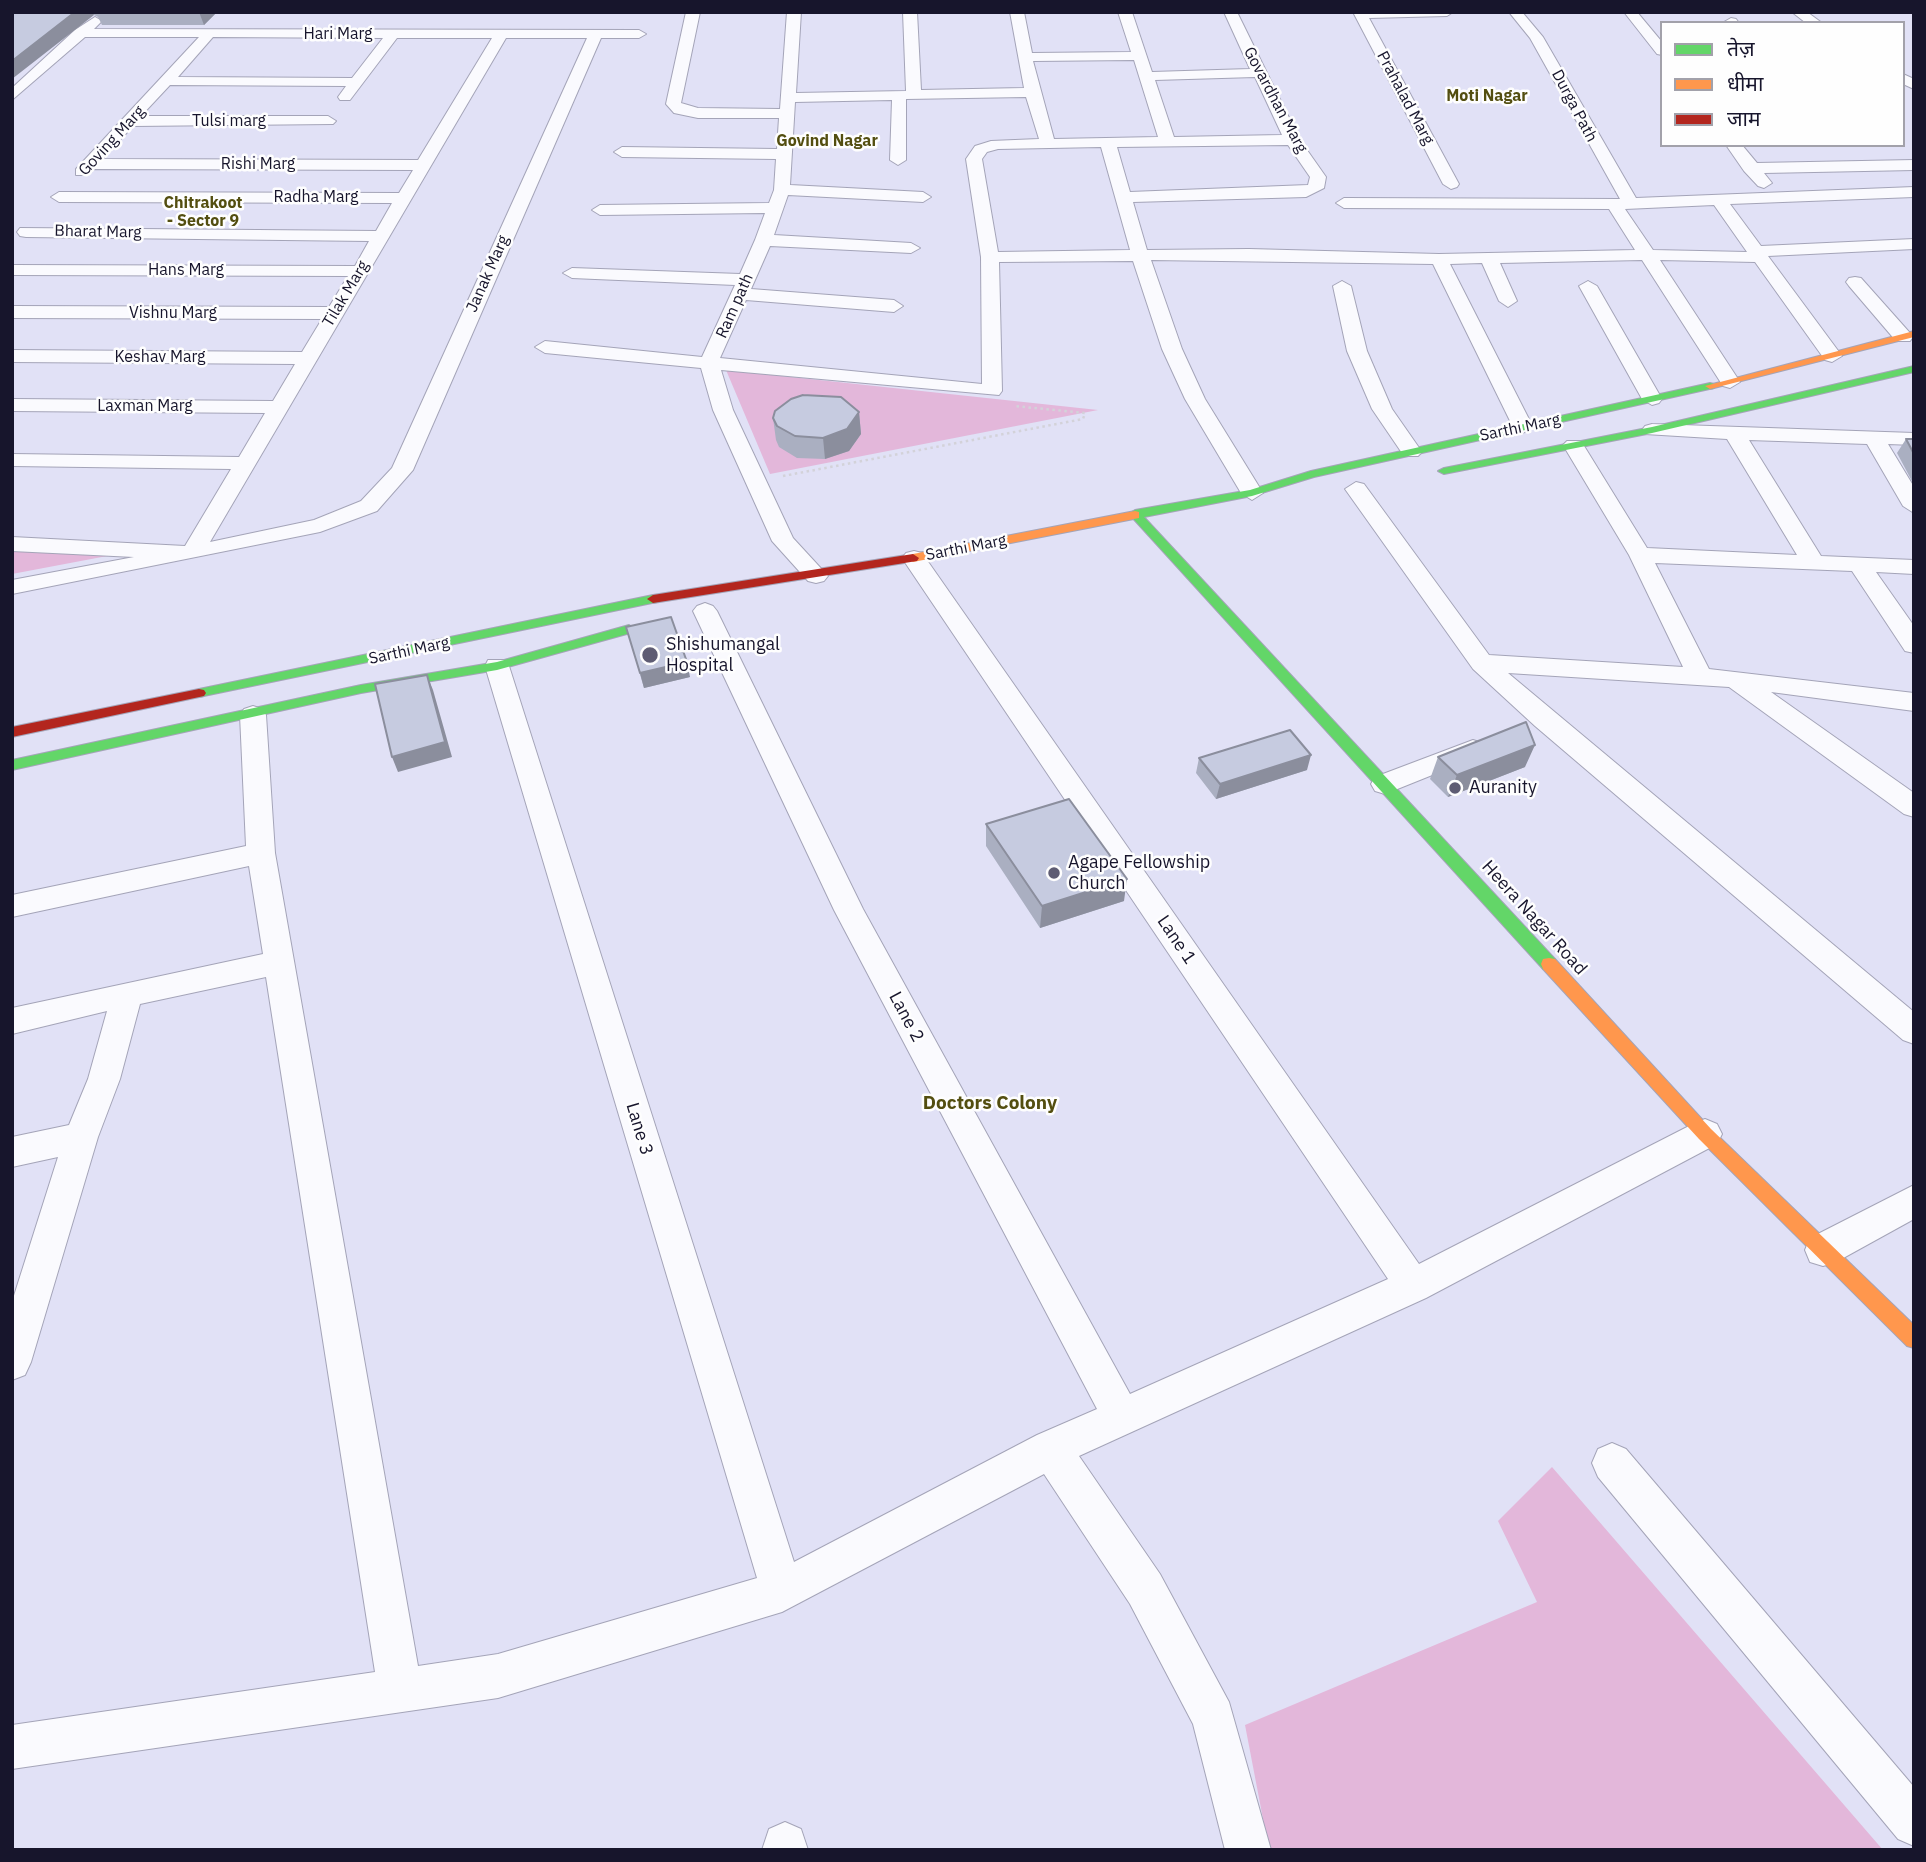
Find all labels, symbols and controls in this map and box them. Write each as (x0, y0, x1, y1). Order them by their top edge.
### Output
legend (1660, 21, 1905, 147)
street label: Hari Marg (304, 24, 372, 44)
text: तेज़ (1727, 34, 1755, 62)
street label: Govardhan Marg (1239, 44, 1311, 156)
street label: Prahalad Marg (1372, 48, 1438, 148)
street label: Durga Path (1547, 67, 1601, 145)
text: धीमा (1727, 69, 1763, 97)
district label: Moti Nagar (1446, 86, 1528, 106)
street label: Goving Marg (75, 102, 149, 180)
text: जाम (1727, 104, 1761, 132)
street label: Tulsi marg (192, 111, 266, 131)
district label: Govind Nagar (776, 131, 878, 151)
street label: Rishi Marg (221, 154, 295, 174)
street label: Radha Marg (274, 187, 358, 207)
district label: Chitrakoot - Sector 9 (164, 193, 242, 231)
street label: Bharat Marg (54, 222, 142, 242)
street label: Janak Marg (463, 233, 513, 315)
street label: Tilak Marg (319, 257, 373, 331)
street label: Hans Marg (148, 260, 224, 280)
street label: Ram path (712, 271, 758, 341)
street label: Vishnu Marg (129, 303, 217, 323)
street label: Keshav Marg (115, 347, 205, 367)
street label: Laxman Marg (97, 396, 193, 416)
street label: Sarthi Marg (1478, 410, 1562, 446)
street label: Sarthi Marg (924, 531, 1008, 565)
street label: Sarthi Marg (367, 633, 451, 669)
place label: Shishumangal Hospital (666, 634, 780, 676)
marker: Shishumangal Hospital (640, 645, 660, 665)
place label: Auranity (1469, 777, 1537, 799)
marker: Auranity (1447, 780, 1463, 796)
place label: Agape Fellowship Church (1068, 852, 1210, 894)
street label: Heera Nagar Road (1477, 856, 1591, 980)
marker: Agape Fellowship Church (1046, 865, 1062, 881)
street label: Lane 1 (1152, 912, 1200, 968)
street label: Lane 2 (884, 988, 928, 1046)
district label: Doctors Colony (923, 1093, 1057, 1115)
street label: Lane 3 (621, 1100, 657, 1158)

